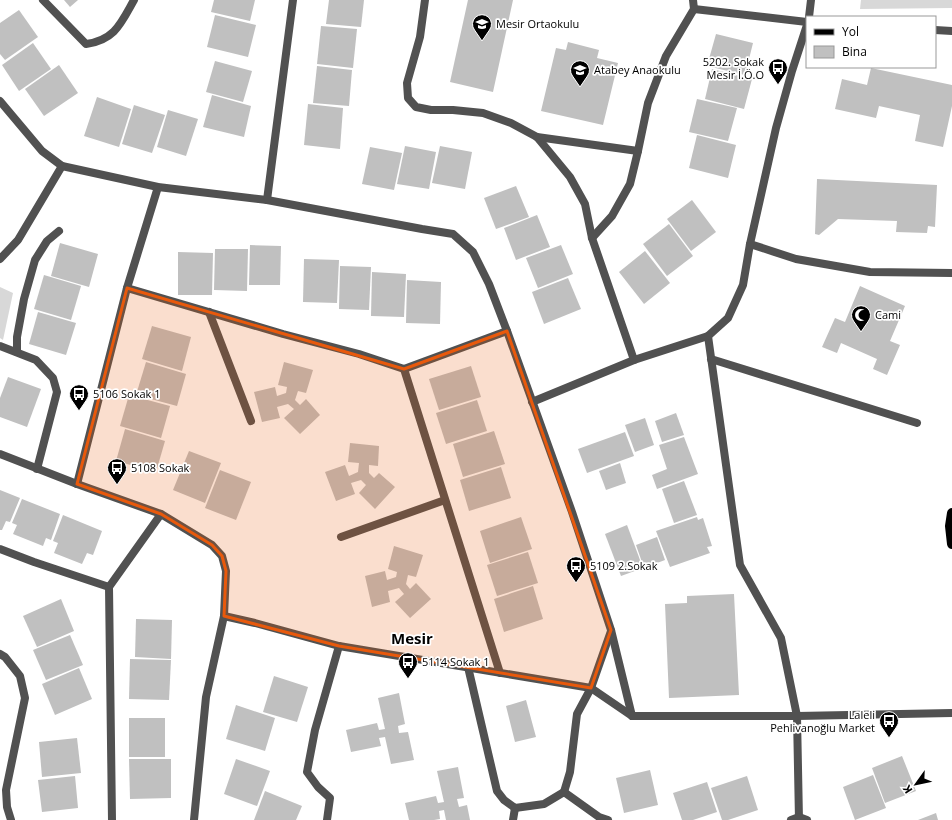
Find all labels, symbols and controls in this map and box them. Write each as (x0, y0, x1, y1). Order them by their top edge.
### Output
school or university icon: Mesir Ortaokulu (471, 13, 493, 41)
place label: Mesir Ortaokulu (496, 16, 579, 31)
legend (806, 16, 936, 68)
text: Yol (842, 23, 859, 40)
text: Bina (842, 43, 867, 60)
place label: 5202. Sokak Mesir İ.Ö.O (703, 54, 764, 82)
bus stop icon: 5202. Sokak Mesir İ.Ö.O (767, 57, 789, 85)
school or university icon: Atabey Anaokulu (569, 59, 591, 87)
place label: Atabey Anaokulu (594, 62, 681, 77)
mosque icon: Cami (850, 304, 872, 332)
place label: Cami (875, 307, 901, 322)
bus stop icon: 5106 Sokak 1 (68, 383, 90, 411)
place label: 5106 Sokak 1 (93, 386, 160, 401)
bus stop icon: 5108 Sokak (106, 457, 128, 485)
place label: 5108 Sokak (131, 460, 190, 475)
bus stop icon: 5109 2.Sokak (565, 555, 587, 583)
place label: 5109 2.Sokak (590, 558, 658, 573)
district label: Mesir (391, 628, 433, 648)
bus stop icon: 5114 Sokak 1 (397, 651, 419, 679)
place label: 5114 Sokak 1 (422, 654, 489, 669)
place label: Laleli Pehlivanoğlu Market (770, 707, 875, 735)
bus stop icon: Laleli Pehlivanoğlu Market (878, 710, 900, 738)
north arrow (896, 764, 936, 804)
text: K (899, 782, 915, 797)

